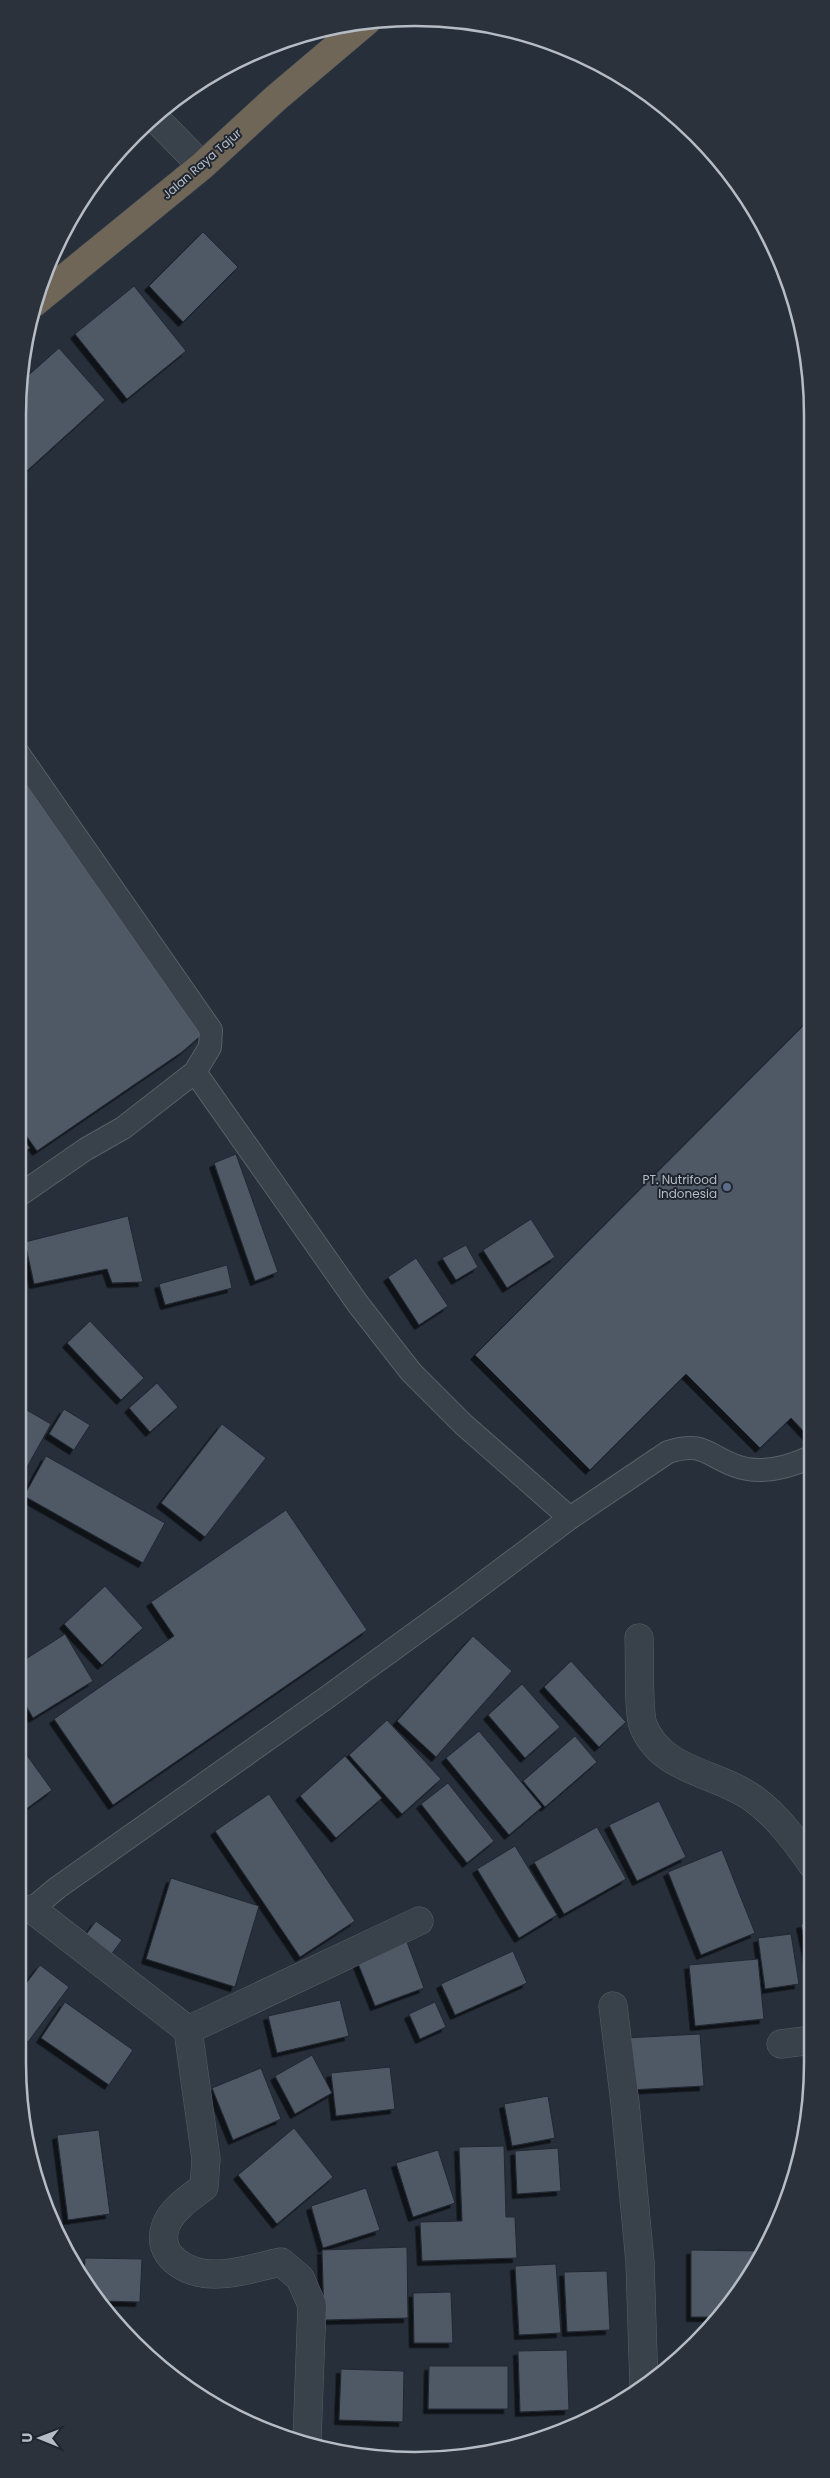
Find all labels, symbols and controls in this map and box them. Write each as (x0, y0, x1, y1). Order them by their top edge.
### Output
street label: Jalan Raya Tajur (158, 124, 245, 203)
place label: PT. Nutrifood Indonesia (643, 1171, 717, 1202)
marker: PT. Nutrifood Indonesia (721, 1181, 733, 1193)
north arrow (15, 2413, 65, 2463)
text: U (17, 2433, 37, 2443)

